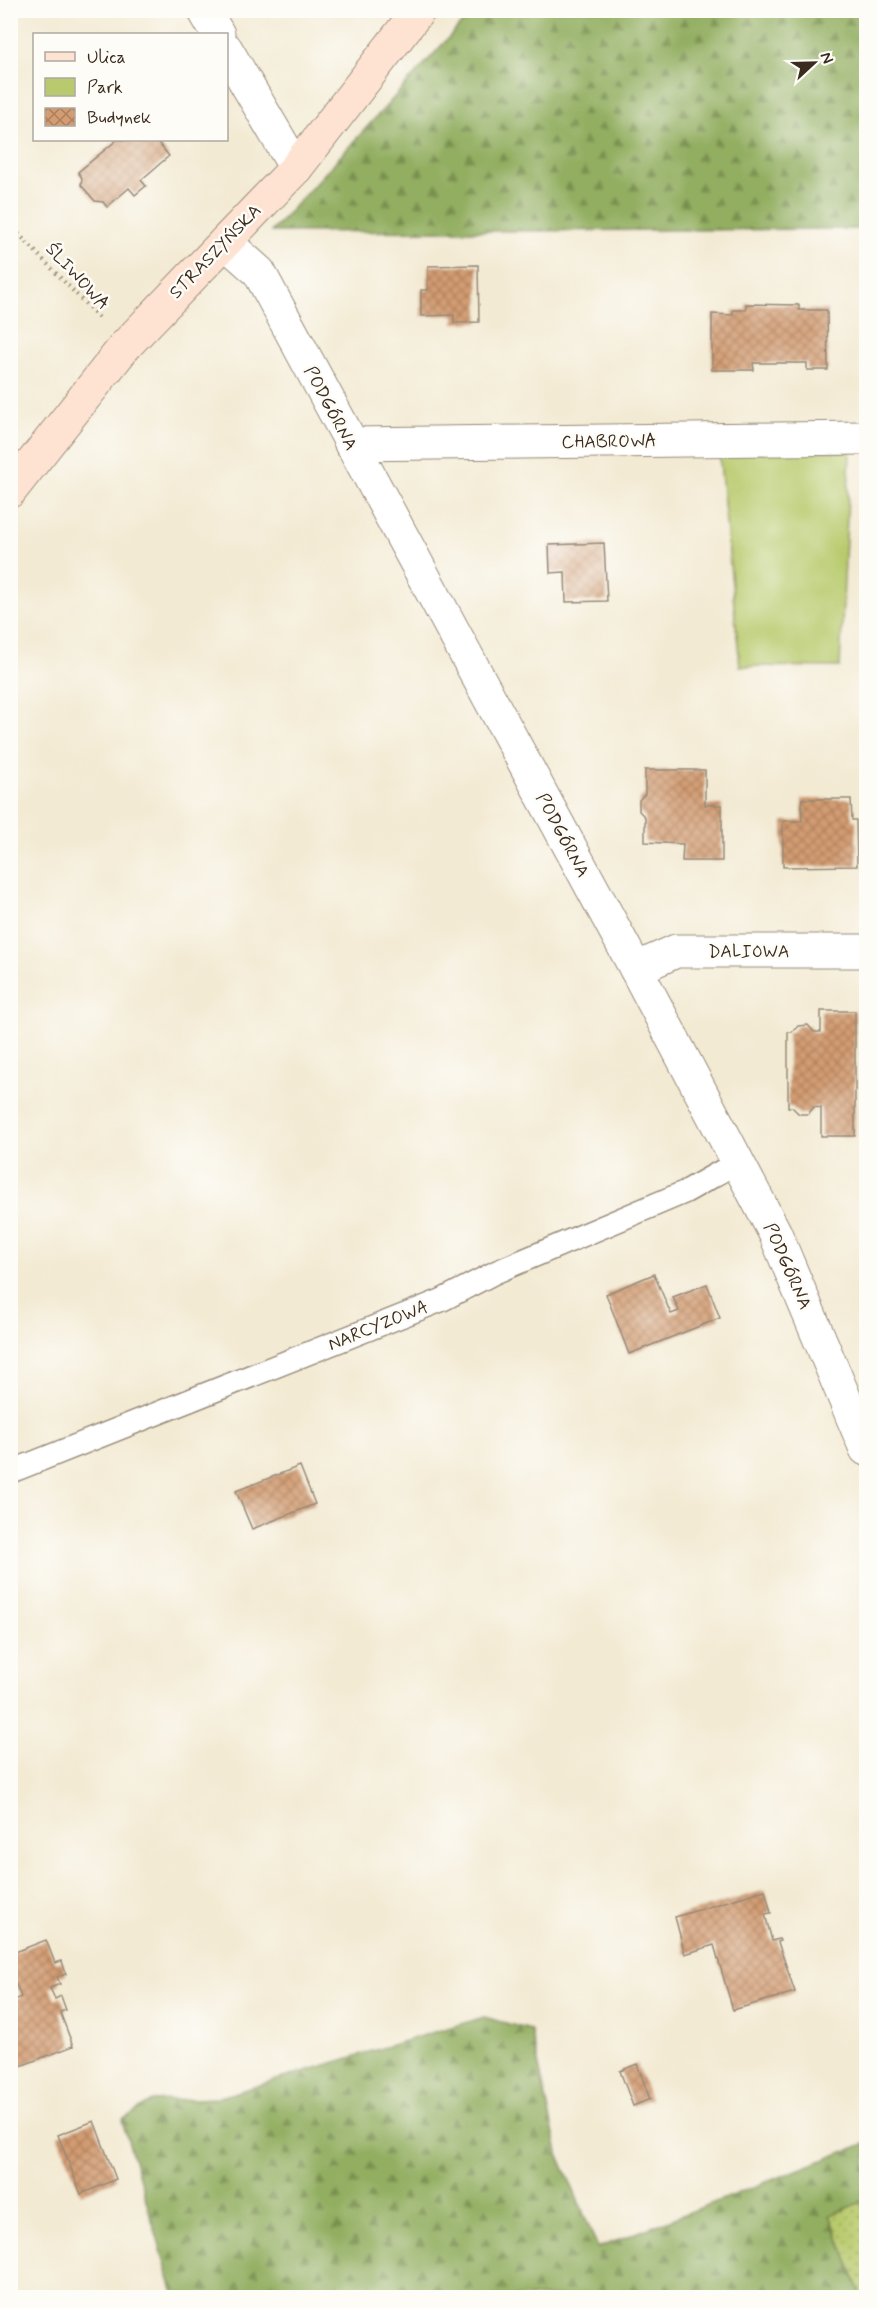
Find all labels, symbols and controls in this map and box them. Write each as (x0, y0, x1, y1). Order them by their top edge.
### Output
legend (33, 33, 228, 141)
north arrow (784, 33, 844, 93)
text: Ulica (87, 46, 126, 70)
text: N (815, 49, 838, 67)
text: Park (87, 76, 123, 100)
text: Budynek (87, 106, 151, 130)
street label: STRASZYŃSKA (164, 199, 267, 304)
street label: ŚLIWOWA (40, 238, 115, 316)
street label: PODGÓRNA (298, 362, 362, 455)
street label: CHABROWA (561, 429, 657, 455)
street label: PODGÓRNA (530, 789, 594, 882)
street label: DALIOWA (708, 940, 790, 964)
street label: PODGÓRNA (757, 1219, 817, 1314)
street label: NARCYZOWA (325, 1295, 432, 1357)

